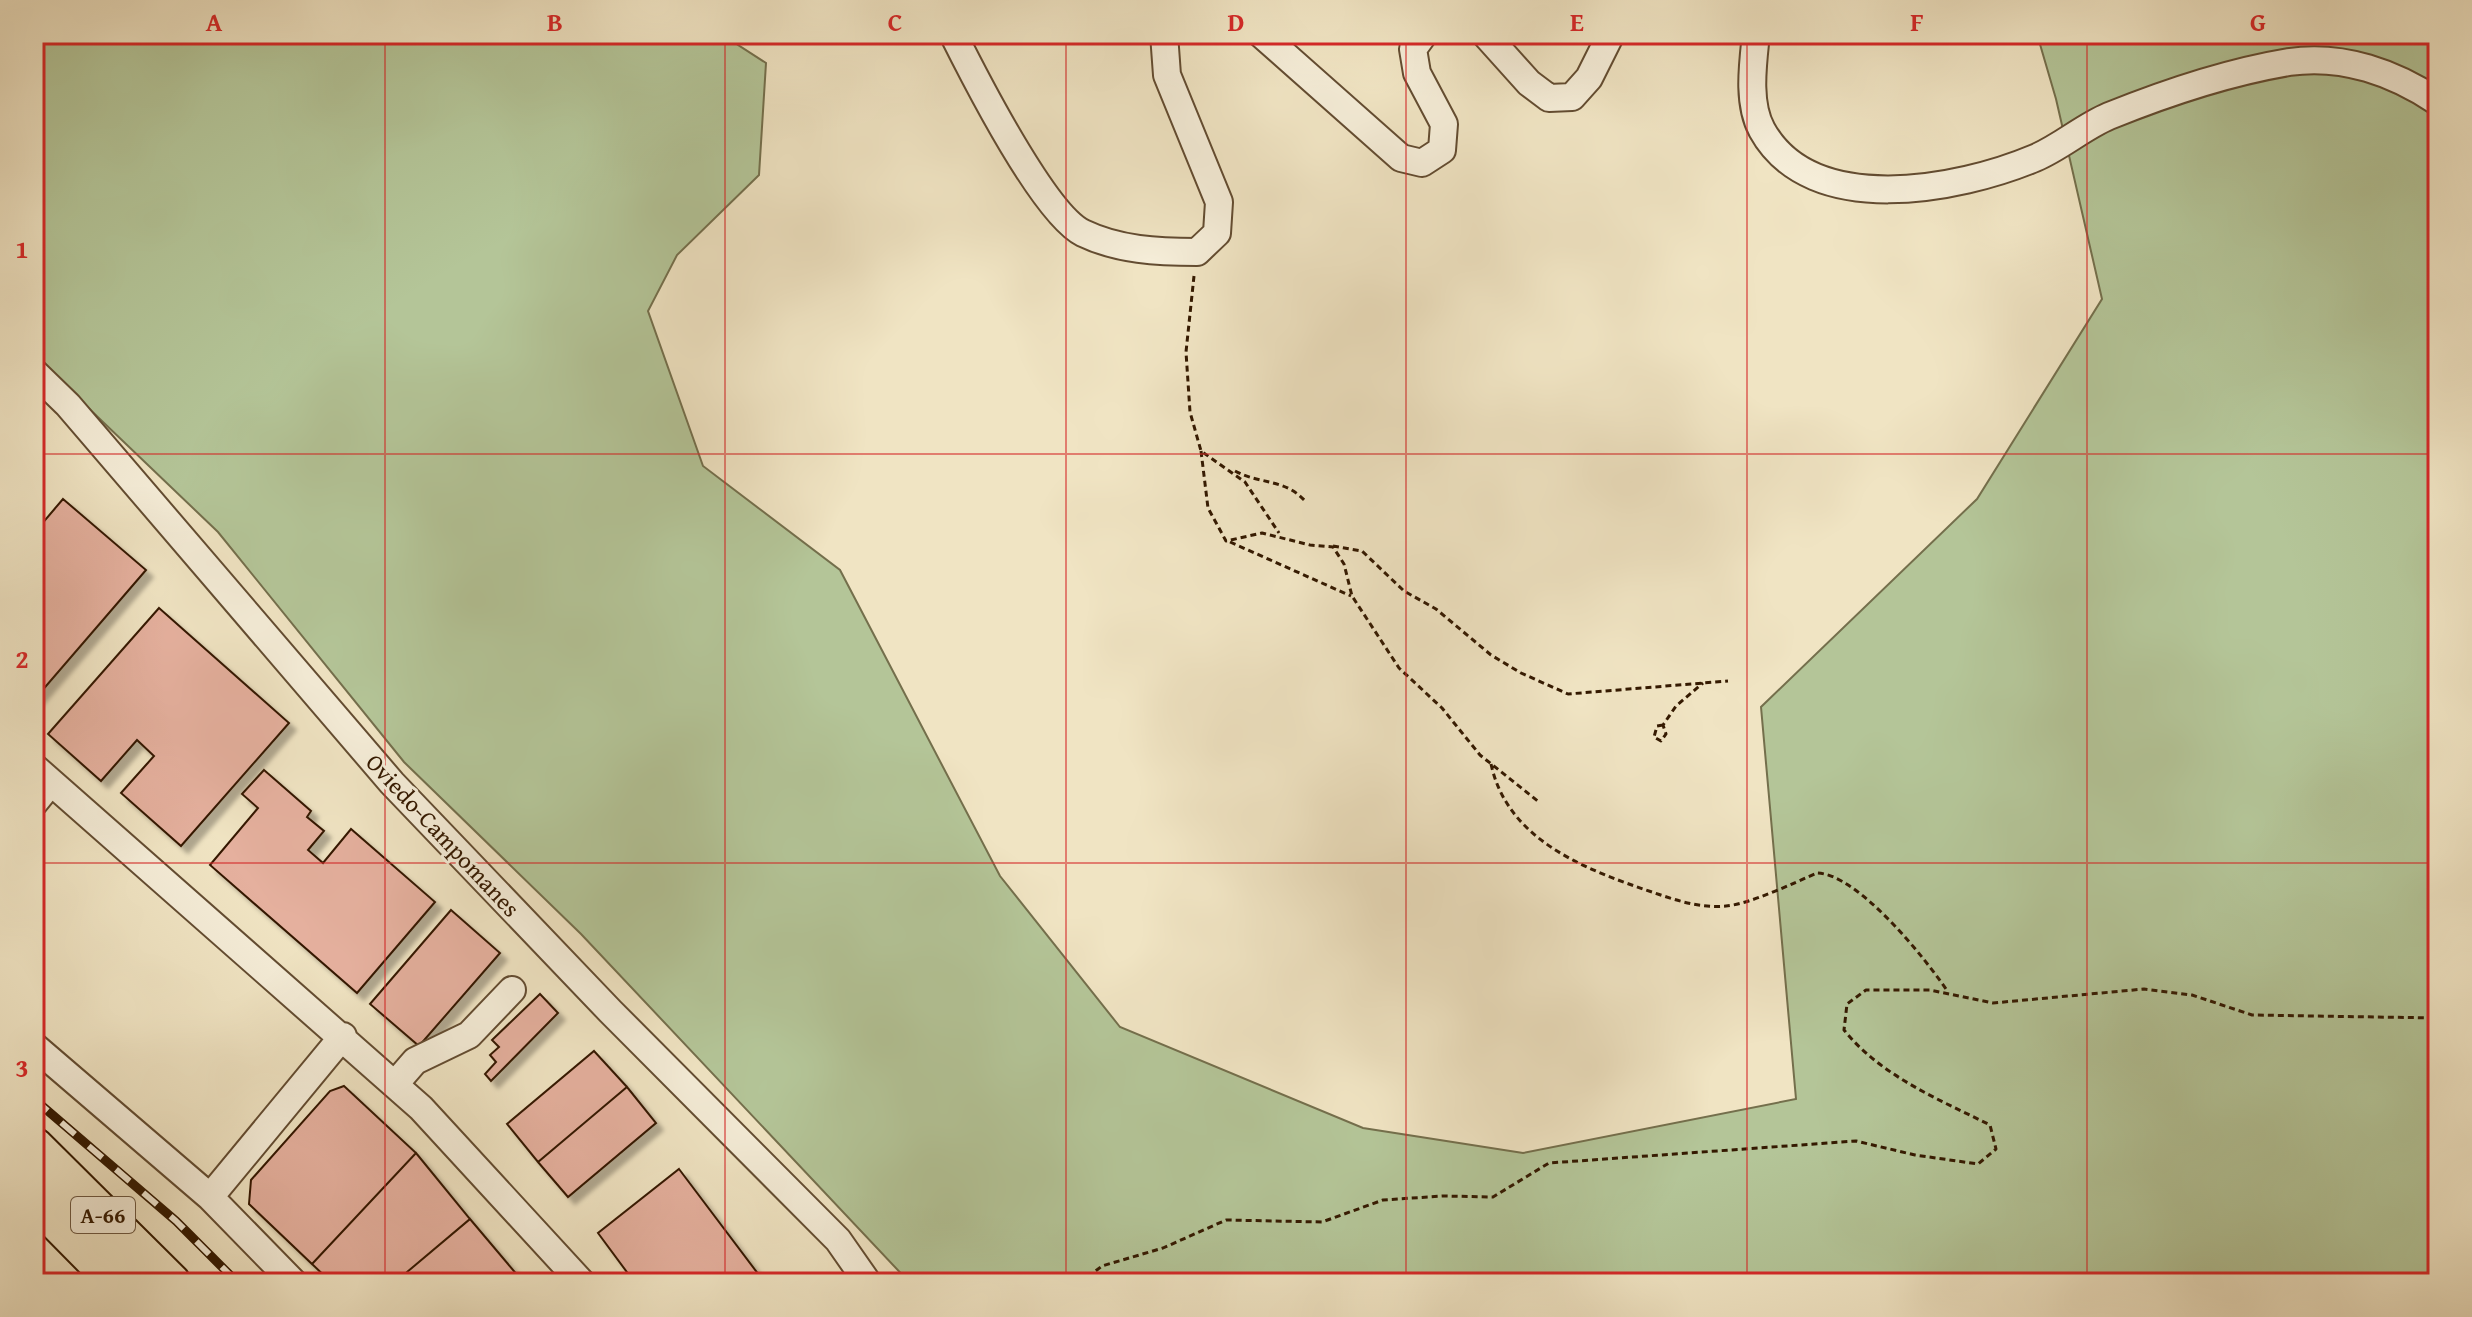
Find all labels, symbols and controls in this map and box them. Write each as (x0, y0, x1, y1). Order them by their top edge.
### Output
text: A (206, 2, 223, 41)
text: B (547, 2, 563, 41)
text: C (888, 2, 902, 41)
text: D (1228, 2, 1244, 41)
text: E (1570, 2, 1584, 41)
text: F (1910, 2, 1924, 41)
text: G (2250, 2, 2266, 41)
text: 1 (15, 229, 29, 268)
text: 2 (15, 639, 29, 678)
street label: Oviedo-Campomanes (358, 745, 528, 925)
text: 3 (15, 1048, 29, 1087)
road number: A-66 (71, 1197, 135, 1233)

